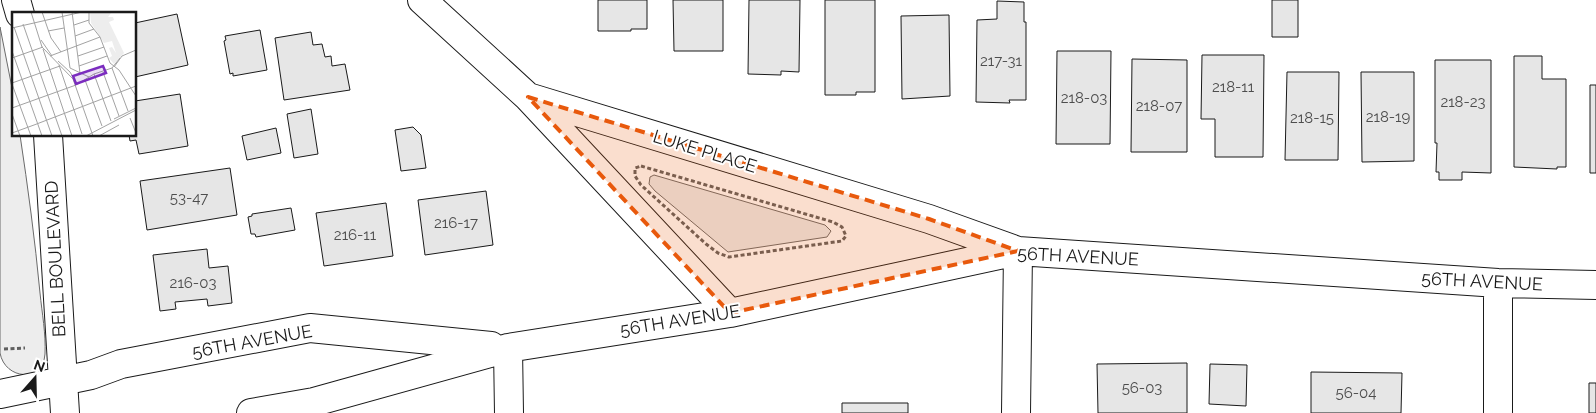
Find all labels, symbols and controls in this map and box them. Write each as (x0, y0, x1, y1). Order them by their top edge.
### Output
inset map (12, 12, 136, 136)
house number: 217-31 (980, 52, 1023, 70)
house number: 218-11 (1212, 78, 1255, 96)
house number: 218-03 (1061, 89, 1107, 107)
house number: 218-23 (1440, 93, 1486, 111)
house number: 218-07 (1136, 97, 1182, 115)
house number: 218-19 (1366, 108, 1410, 126)
house number: 218-15 (1290, 109, 1334, 127)
street label: LUKE PLACE (651, 125, 759, 177)
street label: BELL BOULEVARD (40, 180, 70, 338)
house number: 53-47 (170, 189, 208, 207)
house number: 216-17 (434, 214, 478, 232)
house number: 216-11 (334, 226, 377, 244)
street label: 56TH AVENUE (1017, 242, 1139, 270)
street label: 56TH AVENUE (1421, 267, 1543, 295)
house number: 216-03 (170, 274, 216, 292)
street label: 56TH AVENUE (618, 300, 742, 340)
street label: 56TH AVENUE (190, 320, 314, 362)
north arrow (10, 353, 60, 403)
text: N (32, 356, 47, 375)
house number: 56-03 (1122, 379, 1162, 397)
house number: 56-04 (1336, 384, 1376, 402)

